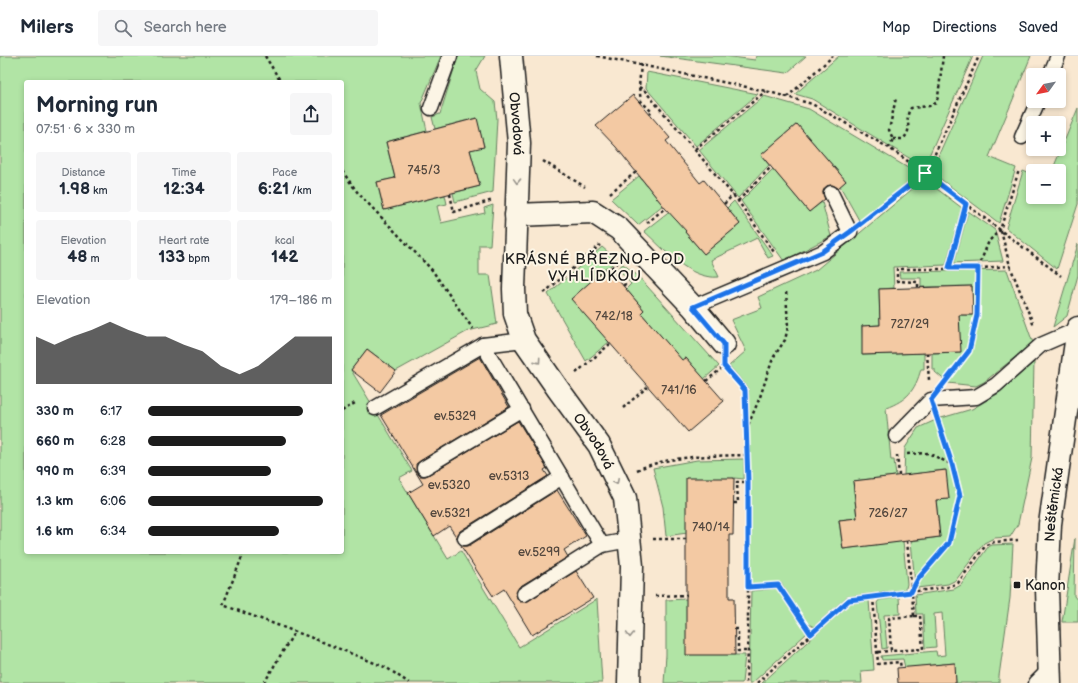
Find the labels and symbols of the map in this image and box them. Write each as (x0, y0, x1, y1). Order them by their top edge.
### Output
north arrow (1026, 68, 1066, 108)
street label: Obvodová (506, 91, 528, 156)
pin (908, 156, 942, 190)
house number: 745/3 (408, 163, 440, 178)
one-way arrow (513, 178, 521, 184)
district label: KRÁSNÉ BŘEZNO-POD VYHLÍDKOU (505, 250, 685, 286)
house number: 742/18 (595, 309, 633, 324)
house number: 727/29 (891, 317, 929, 332)
one-way arrow (533, 357, 540, 364)
house number: 741/16 (661, 383, 697, 398)
house number: ev.5329 (434, 409, 476, 424)
street label: Obvodová (570, 410, 618, 472)
street label: Neštěmická (1041, 466, 1067, 542)
house number: ev.5313 (489, 469, 529, 484)
one-way arrow (611, 477, 619, 485)
house number: ev.5320 (428, 478, 470, 493)
house number: ev.5321 (430, 506, 470, 521)
house number: 726/27 (869, 506, 907, 521)
house number: 740/14 (692, 520, 731, 535)
house number: ev.5299 (518, 545, 560, 560)
place label: Kanon (1025, 577, 1066, 594)
marker: Kanon (1012, 580, 1022, 590)
one-way arrow (626, 632, 634, 638)

